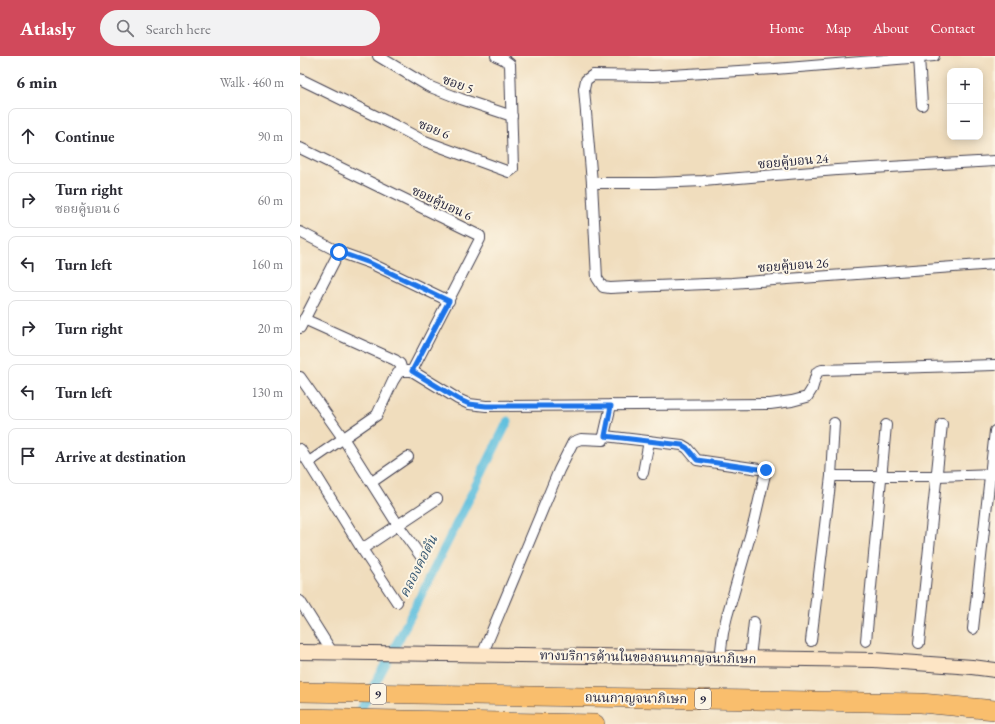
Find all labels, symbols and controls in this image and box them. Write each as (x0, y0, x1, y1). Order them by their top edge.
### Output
search box (100, 10, 380, 46)
text: Atlasly (20, 16, 76, 41)
icon: search (114, 17, 136, 39)
text: Search here (146, 19, 211, 38)
text: Home (769, 19, 804, 37)
text: Map (826, 19, 851, 37)
text: About (873, 19, 909, 37)
text: Contact (931, 19, 975, 37)
map controls (947, 68, 983, 140)
button: + (947, 68, 983, 104)
text: 6 min (16, 71, 57, 93)
street label: ซอย 5 (440, 71, 476, 97)
text: Walk · 460 m (220, 74, 284, 91)
button: − (947, 104, 983, 140)
street label: ซอย 6 (416, 115, 452, 143)
icon: ahead (17, 125, 39, 147)
text: Continue (55, 127, 115, 146)
text: 90 m (258, 128, 283, 145)
street label: ซอยคู้บอน 24 (757, 149, 830, 173)
text: Turn right (55, 180, 123, 199)
street label: ซอยคู้บอน 6 (409, 182, 475, 224)
icon: right (17, 189, 39, 211)
text: 60 m (258, 192, 283, 209)
text: ซอยคู้บอน 6 (55, 200, 120, 217)
route start (330, 243, 348, 261)
icon: left (17, 253, 39, 275)
street label: ซอยคู้บอน 26 (757, 254, 829, 276)
text: Turn left (55, 255, 112, 274)
text: 160 m (252, 256, 283, 273)
icon: right (17, 317, 39, 339)
text: Turn right (55, 319, 123, 338)
text: 20 m (258, 320, 283, 337)
icon: left (17, 381, 39, 403)
text: Turn left (55, 383, 112, 402)
text: 130 m (252, 384, 283, 401)
icon: arrive (17, 445, 39, 467)
text: Arrive at destination (55, 447, 186, 466)
route end (757, 461, 775, 479)
water label: คลองคอตัน (395, 531, 442, 600)
street label: ทางบริการด้านในของถนนกาญจนาภิเษก (539, 647, 757, 667)
road number: 9 (370, 684, 386, 704)
street label: ถนนกาญจนาภิเษก (585, 689, 687, 707)
road number: 9 (695, 689, 711, 709)

